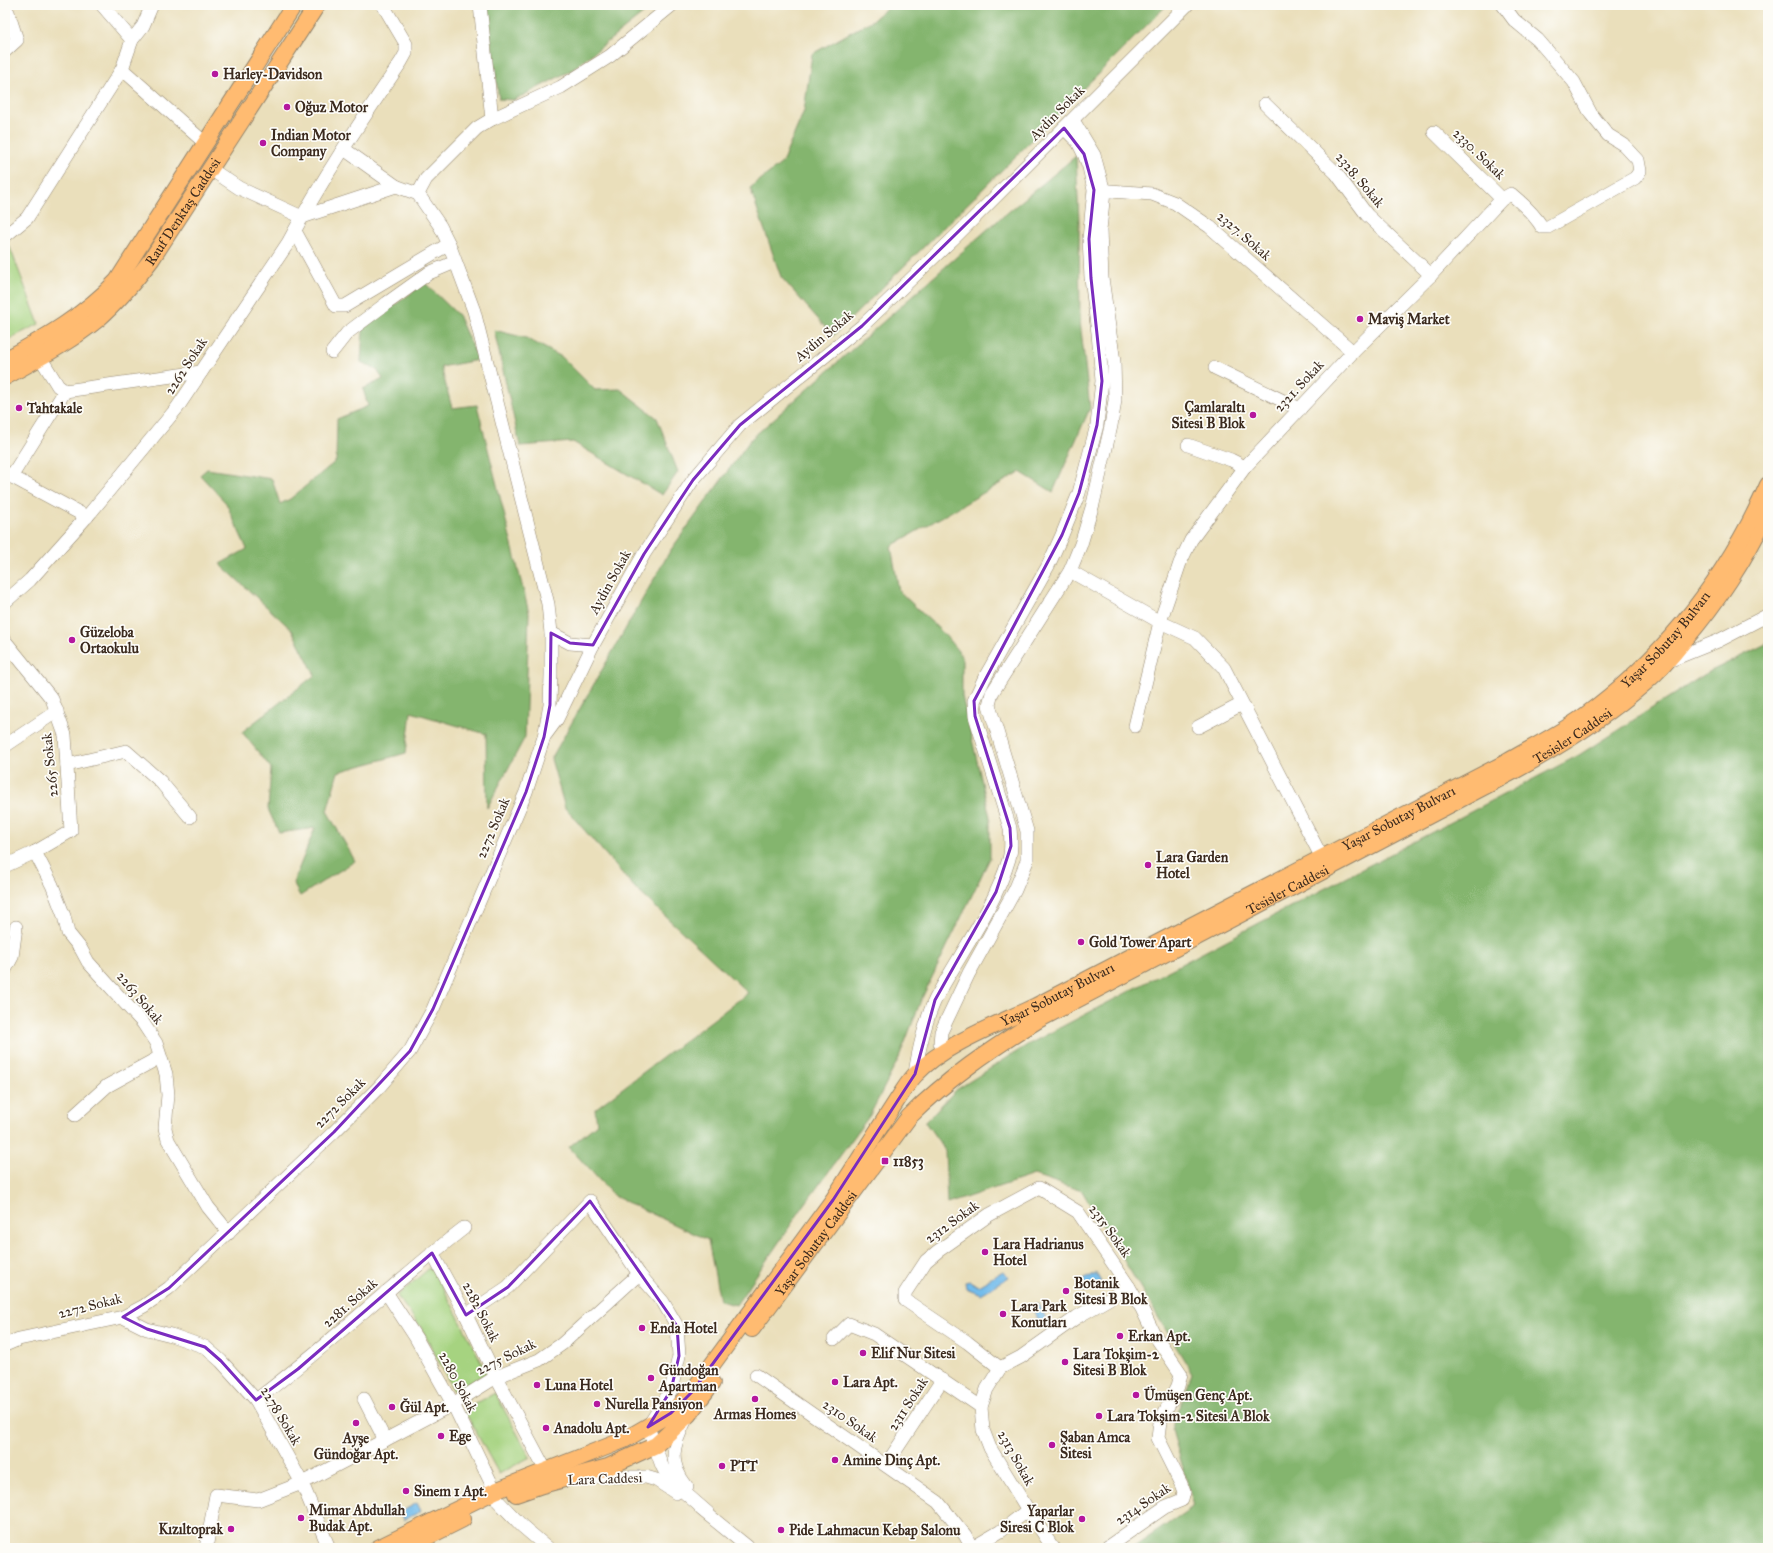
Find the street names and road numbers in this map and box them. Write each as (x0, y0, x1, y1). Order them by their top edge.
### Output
street label: Aydin Sokak (1025, 82, 1088, 145)
street label: 2330. Sokak (1449, 125, 1509, 183)
street label: 2328. Sokak (1332, 149, 1388, 211)
street label: Rauf Denktaş Caddesi (141, 154, 224, 269)
street label: 2327. Sokak (1213, 208, 1275, 264)
street label: Aydin Sokak (791, 306, 857, 366)
street label: 2262 Sokak (161, 334, 211, 398)
street label: 2321. Sokak (1271, 356, 1328, 416)
street label: Aydin Sokak (585, 546, 635, 618)
street label: Yaşar Sobutay Bulvarı (1617, 588, 1714, 692)
street label: Tesisler Caddesi (1530, 704, 1615, 767)
street label: 2265 Sokak (38, 732, 62, 798)
street label: Yaşar Sobutay Bulvarı (1339, 782, 1458, 854)
street label: 2272 Sokak (473, 794, 514, 861)
street label: Tesisler Caddesi (1243, 861, 1332, 918)
street label: Yaşar Sobutay Bulvarı (998, 958, 1117, 1030)
street label: 2263 Sokak (113, 968, 167, 1028)
street label: 2272 Sokak (311, 1074, 369, 1132)
street label: Yaşar Sobutay Caddesi (771, 1187, 860, 1299)
street label: 2312 Sokak (922, 1197, 982, 1247)
street label: 2315 Sokak (1085, 1201, 1135, 1261)
street label: 2281. Sokak (319, 1274, 381, 1331)
street label: 2282 Sokak (459, 1279, 504, 1345)
street label: 2272 Sokak (56, 1290, 124, 1322)
street label: 2275 Sokak (473, 1335, 539, 1379)
street label: 2280 Sokak (435, 1349, 481, 1416)
street label: 2311 Sokak (884, 1374, 932, 1434)
street label: 2278 Sokak (257, 1384, 305, 1449)
street label: 2310 Sokak (819, 1396, 881, 1446)
street label: 2313 Sokak (994, 1427, 1038, 1489)
street label: Lara Caddesi (567, 1469, 643, 1489)
street label: 2314 Sokak (1112, 1479, 1174, 1529)

